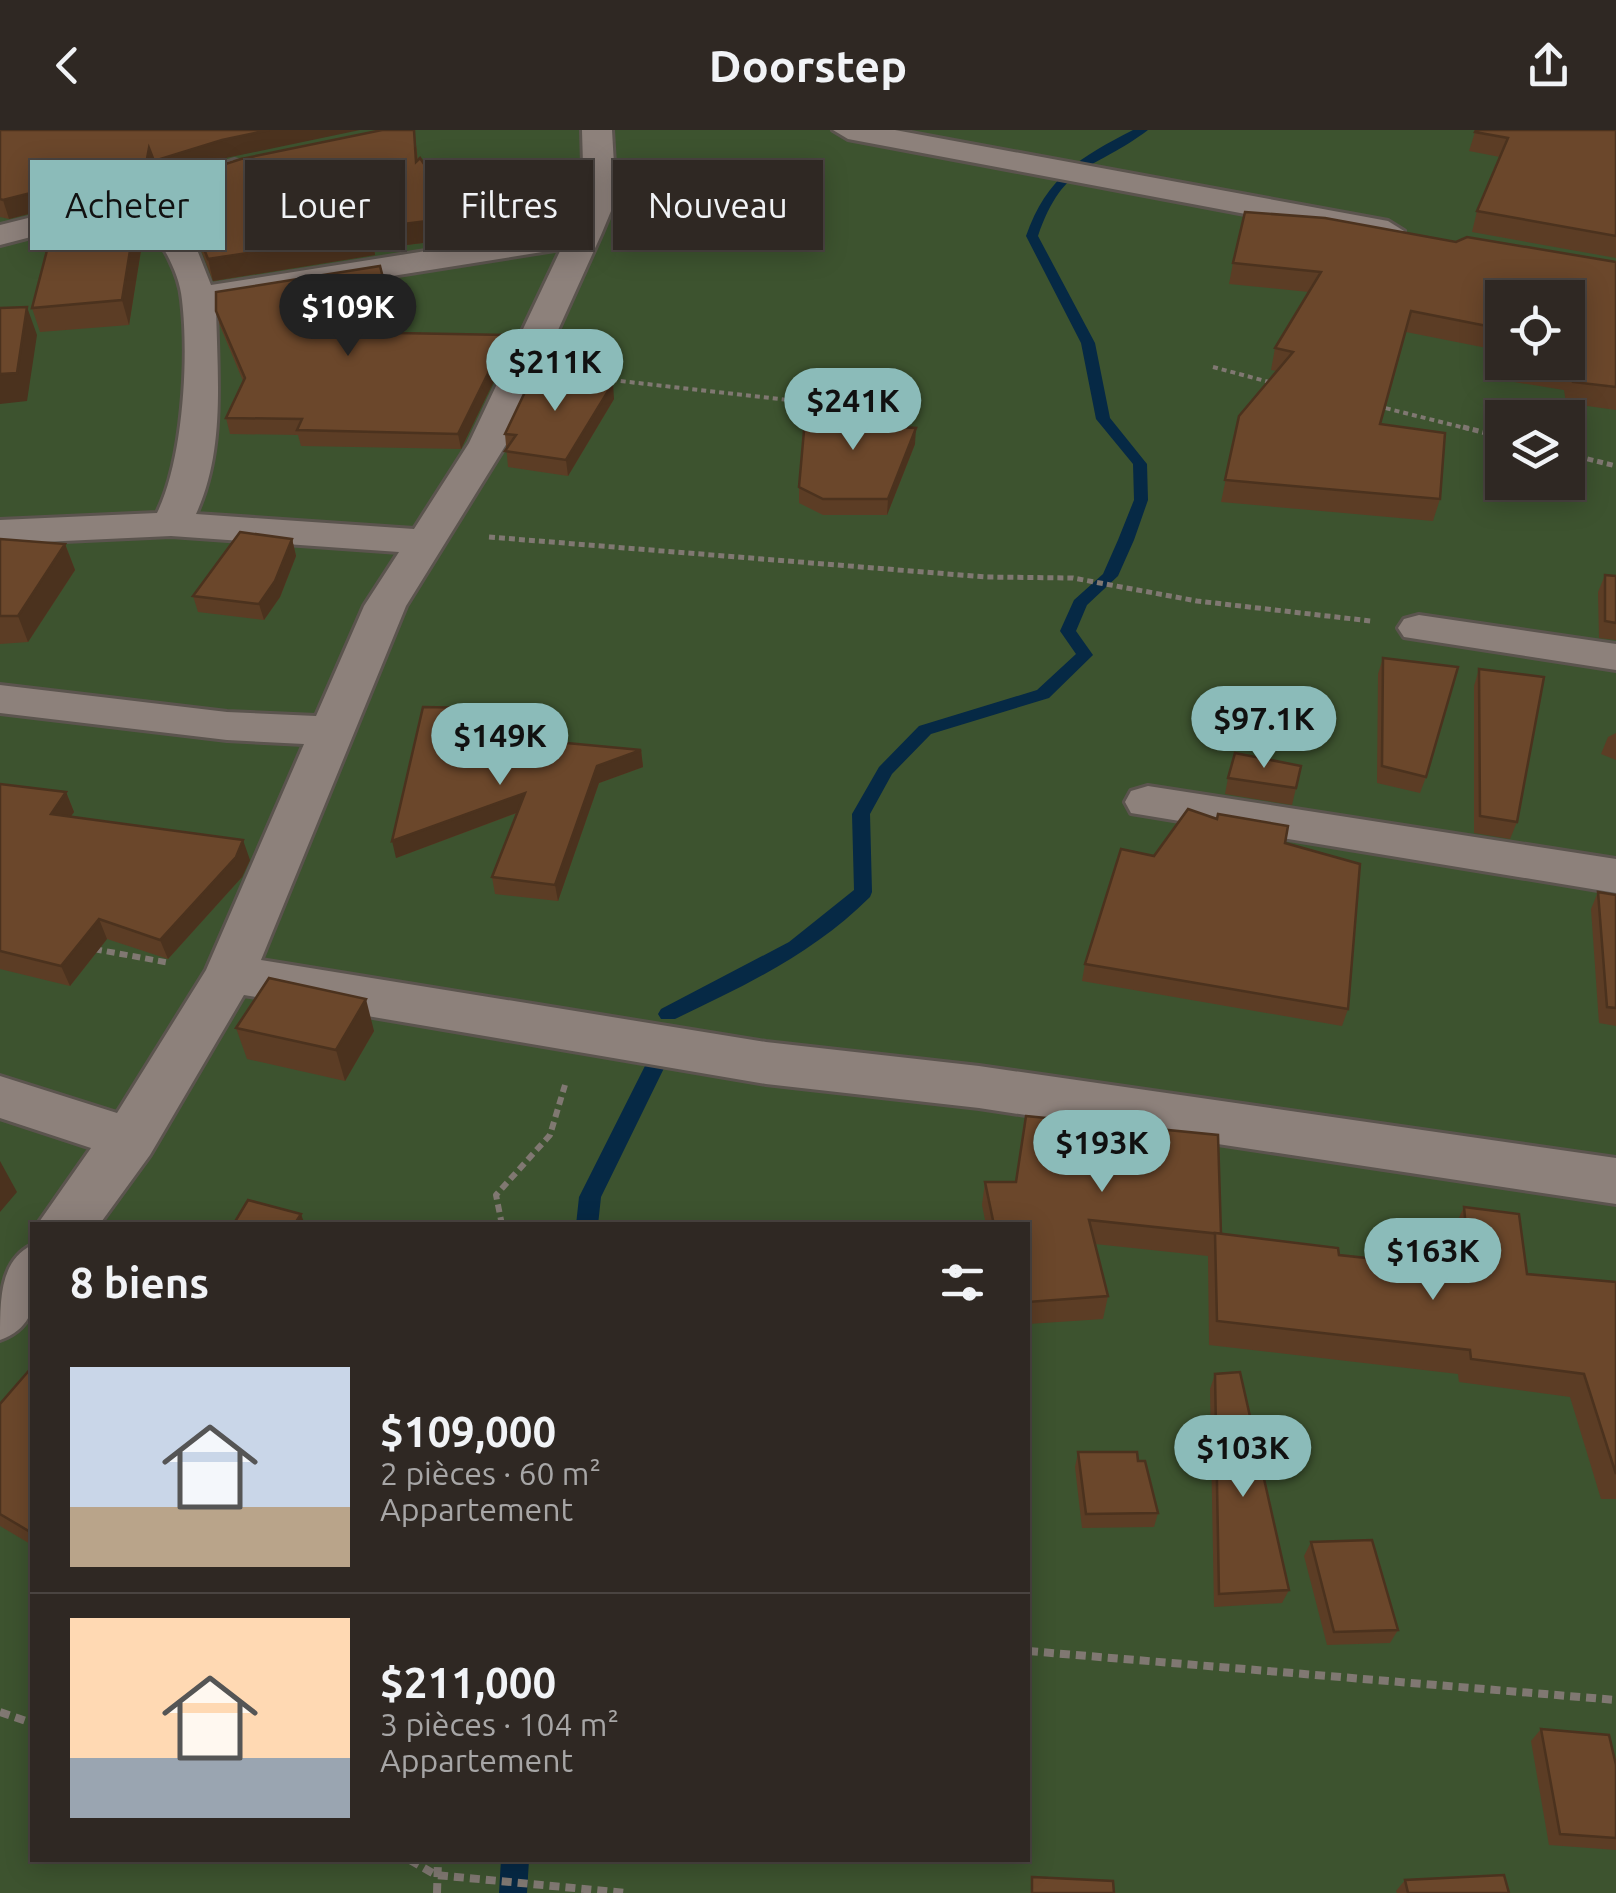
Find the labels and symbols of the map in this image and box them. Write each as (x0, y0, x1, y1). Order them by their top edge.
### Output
pin: $109K (278, 274, 418, 359)
pin: $211K (485, 329, 625, 414)
pin: $241K (783, 368, 923, 453)
pin: $97.1K (1183, 686, 1345, 771)
pin: $149K (430, 703, 570, 788)
pin: $193K (1032, 1110, 1172, 1195)
pin: $163K (1363, 1218, 1503, 1303)
pin: $103K (1173, 1415, 1313, 1500)

